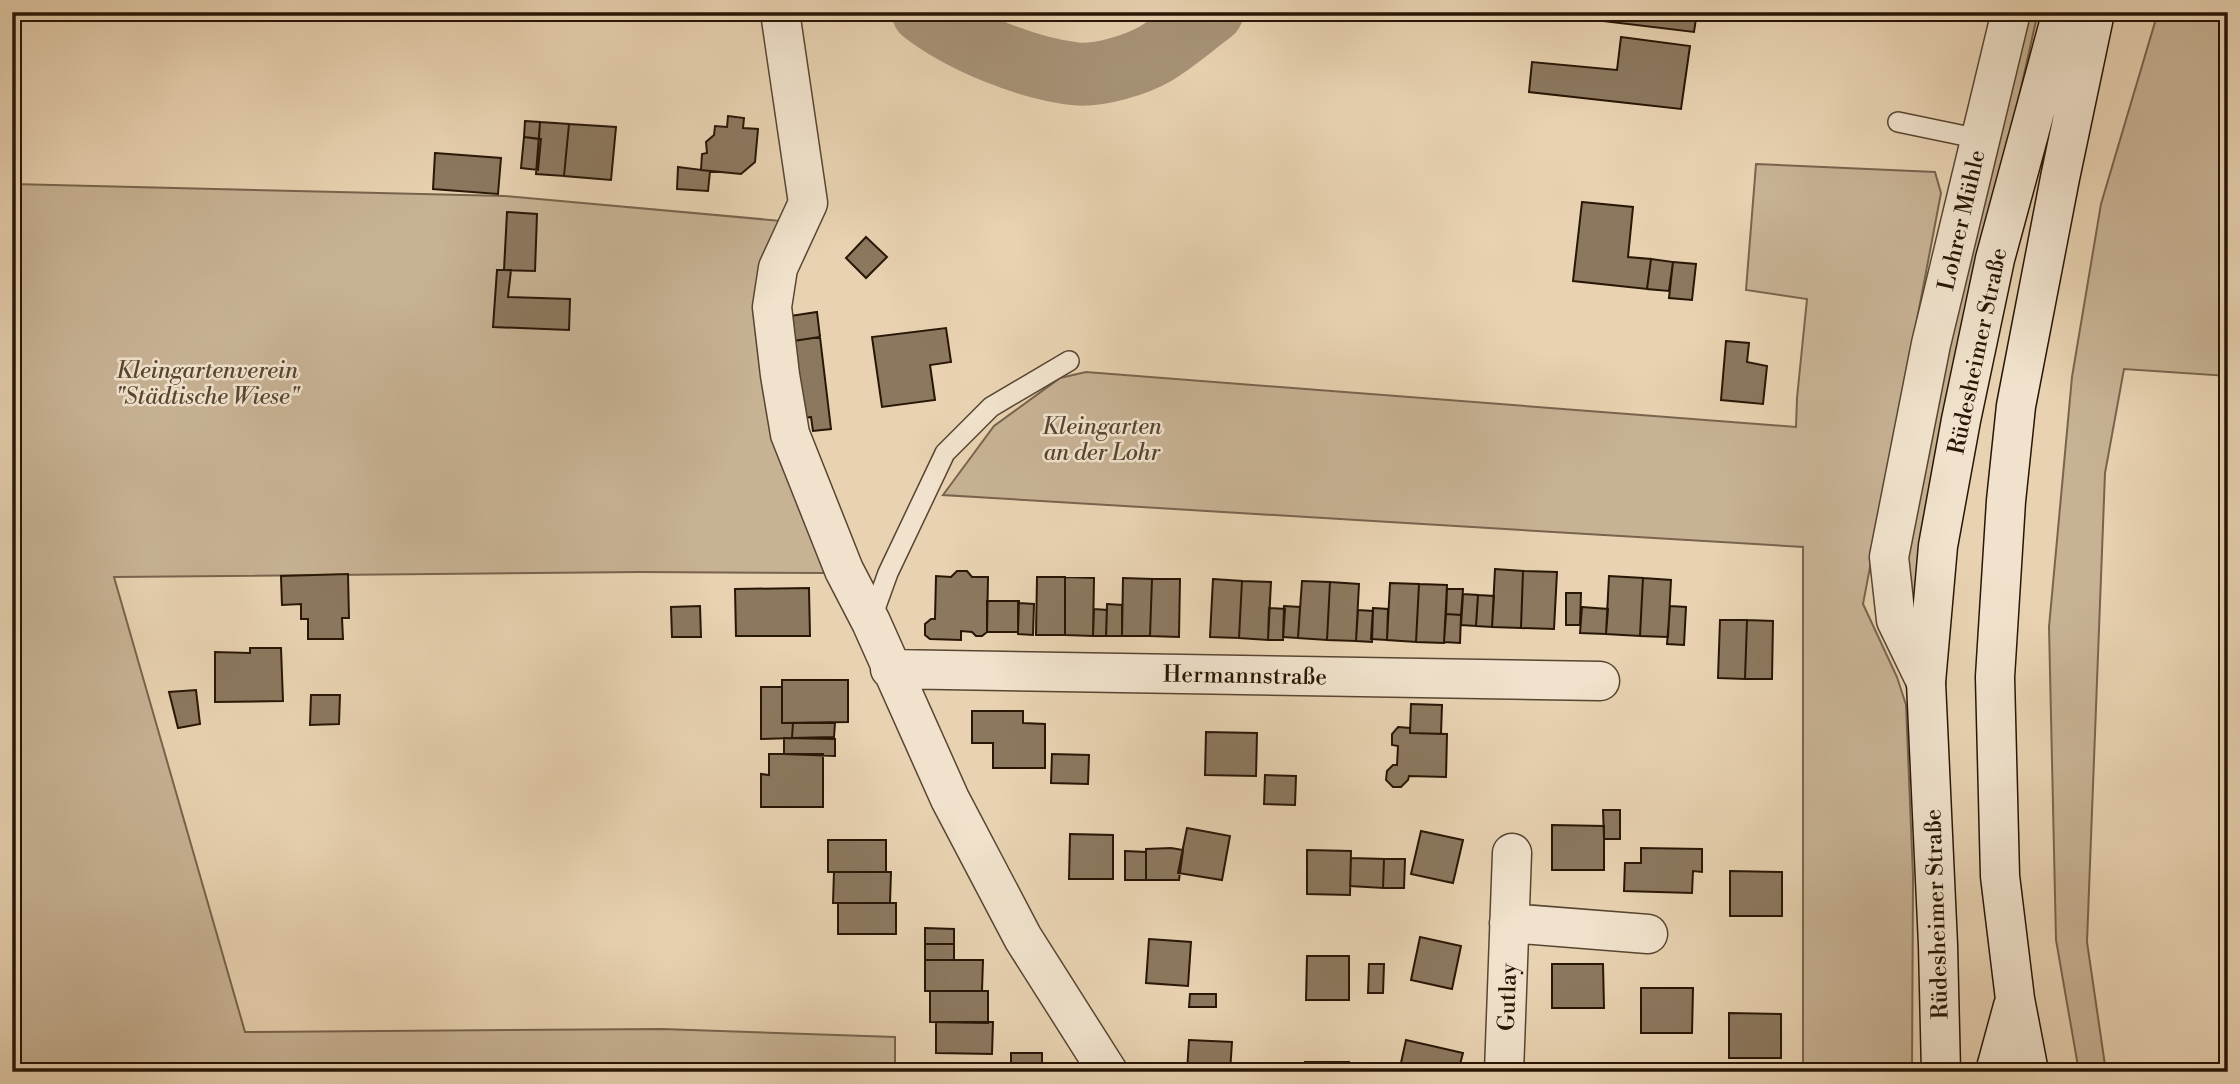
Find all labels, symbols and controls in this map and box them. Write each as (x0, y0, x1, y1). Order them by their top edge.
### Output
street label: Lohrer Mühle (1932, 147, 1992, 293)
street label: Rüdesheimer Straße (1942, 245, 2014, 457)
park label: Kleingartenverein "Städtische Wiese" (115, 357, 301, 411)
park label: Kleingarten an der Lohr (1042, 413, 1163, 467)
street label: Hermannstraße (1163, 661, 1327, 691)
street label: Rüdesheimer Straße (1919, 808, 1955, 1020)
street label: Gutlay (1493, 962, 1523, 1031)

